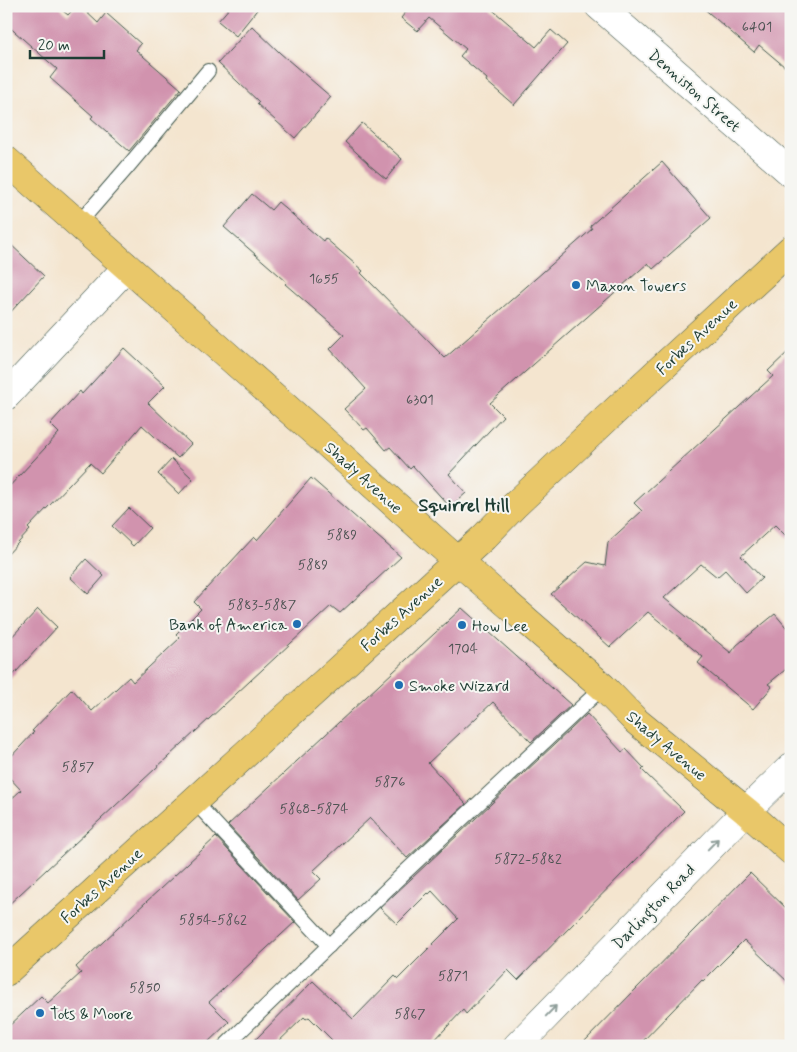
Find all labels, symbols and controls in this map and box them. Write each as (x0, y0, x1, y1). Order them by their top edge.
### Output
house number: 6401 (742, 18, 772, 36)
scale bar (30, 28, 104, 60)
text: 20 m (38, 36, 70, 56)
street label: Denniston Street (643, 45, 745, 137)
house number: 1655 (309, 270, 339, 288)
place label: Maxon Towers (586, 276, 686, 297)
marker: Maxon Towers (570, 279, 582, 291)
street label: Forbes Avenue (652, 294, 742, 380)
house number: 6301 (406, 391, 434, 409)
street label: Shady Avenue (320, 438, 406, 519)
district label: Squirrel Hill (418, 494, 510, 518)
house number: 5889 (327, 526, 357, 544)
house number: 5889 (298, 556, 328, 574)
street label: Forbes Avenue (357, 572, 448, 657)
house number: 5883-5887 (228, 596, 297, 614)
place label: Bank of America (169, 615, 287, 636)
place label: How Lee (472, 616, 529, 637)
marker: Bank of America (291, 618, 303, 630)
marker: How Lee (456, 619, 468, 631)
house number: 1704 (448, 640, 478, 658)
place label: Smoke Wizard (409, 676, 509, 697)
marker: Smoke Wizard (393, 679, 405, 691)
street label: Shady Avenue (622, 707, 710, 786)
house number: 5857 (62, 758, 95, 776)
house number: 5876 (374, 773, 406, 791)
house number: 5868-5874 (280, 800, 348, 818)
one-way arrow (707, 838, 719, 851)
street label: Forbes Avenue (57, 844, 148, 929)
house number: 5872-5882 (494, 850, 562, 868)
street label: Darlington Road (608, 860, 701, 955)
house number: 5854-5862 (179, 911, 247, 929)
house number: 5871 (438, 967, 468, 985)
house number: 5850 (129, 979, 161, 997)
place label: Tots & Moore (50, 1004, 134, 1025)
house number: 5867 (394, 1005, 426, 1023)
one-way arrow (545, 1005, 557, 1017)
marker: Tots & Moore (34, 1007, 46, 1019)

